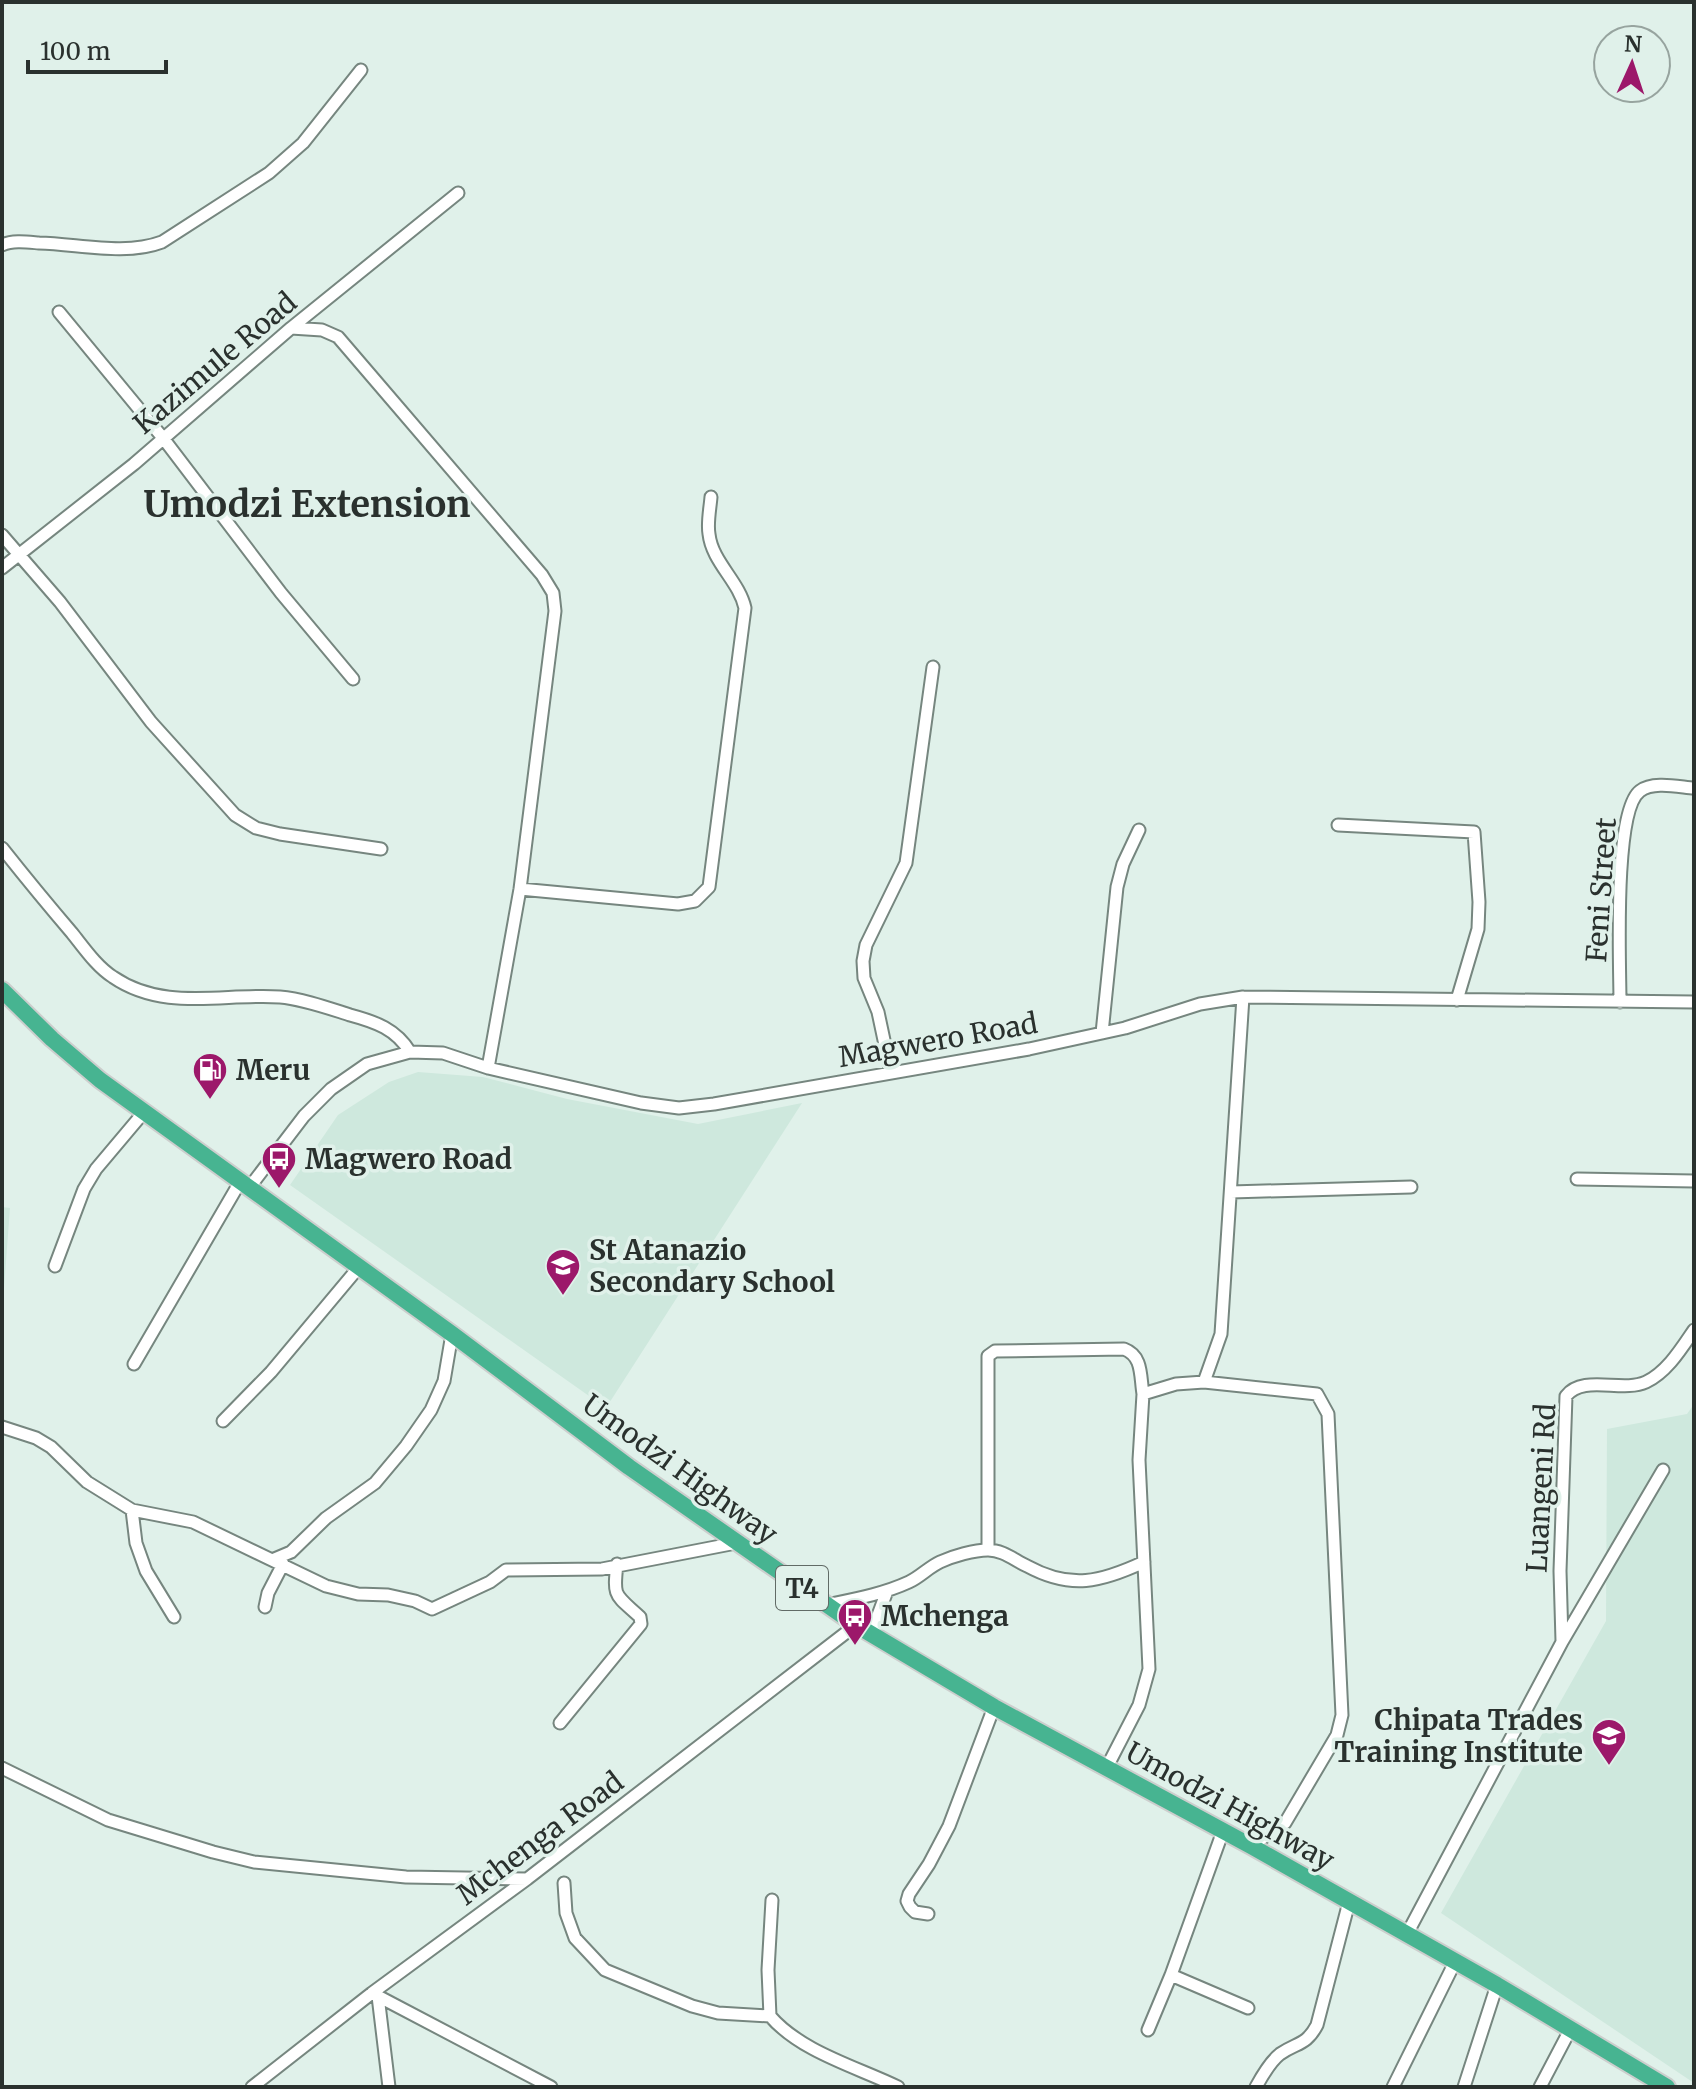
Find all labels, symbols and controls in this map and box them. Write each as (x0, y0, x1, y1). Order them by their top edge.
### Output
scale bar (28, 24, 166, 74)
north arrow (1592, 24, 1672, 104)
text: N (1624, 30, 1643, 58)
text: 100 m (40, 36, 111, 67)
street label: Kazimule Road (126, 284, 304, 442)
district label: Umodzi Extension (143, 482, 471, 527)
street label: Feni Street (1578, 816, 1624, 964)
street label: Magwero Road (836, 1005, 1040, 1075)
fuel station icon: Meru (191, 1051, 229, 1101)
place label: Meru (236, 1052, 310, 1088)
bus stop icon: Magwero Road (260, 1140, 298, 1190)
place label: Magwero Road (305, 1141, 512, 1177)
place label: St Atanazio Secondary School (589, 1232, 835, 1300)
school or university icon: St Atanazio Secondary School (544, 1247, 582, 1297)
street label: Umodzi Highway (575, 1386, 785, 1552)
street label: Luangeni Rd (1519, 1402, 1563, 1574)
road number: T4 (776, 1566, 828, 1610)
bus stop icon: Mchenga (836, 1597, 874, 1647)
place label: Mchenga (881, 1598, 1009, 1634)
place label: Chipata Trades Training Institute (1334, 1702, 1583, 1770)
school or university icon: Chipata Trades Training Institute (1590, 1717, 1628, 1767)
street label: Umodzi Highway (1119, 1734, 1341, 1879)
street label: Mchenga Road (450, 1764, 630, 1912)

